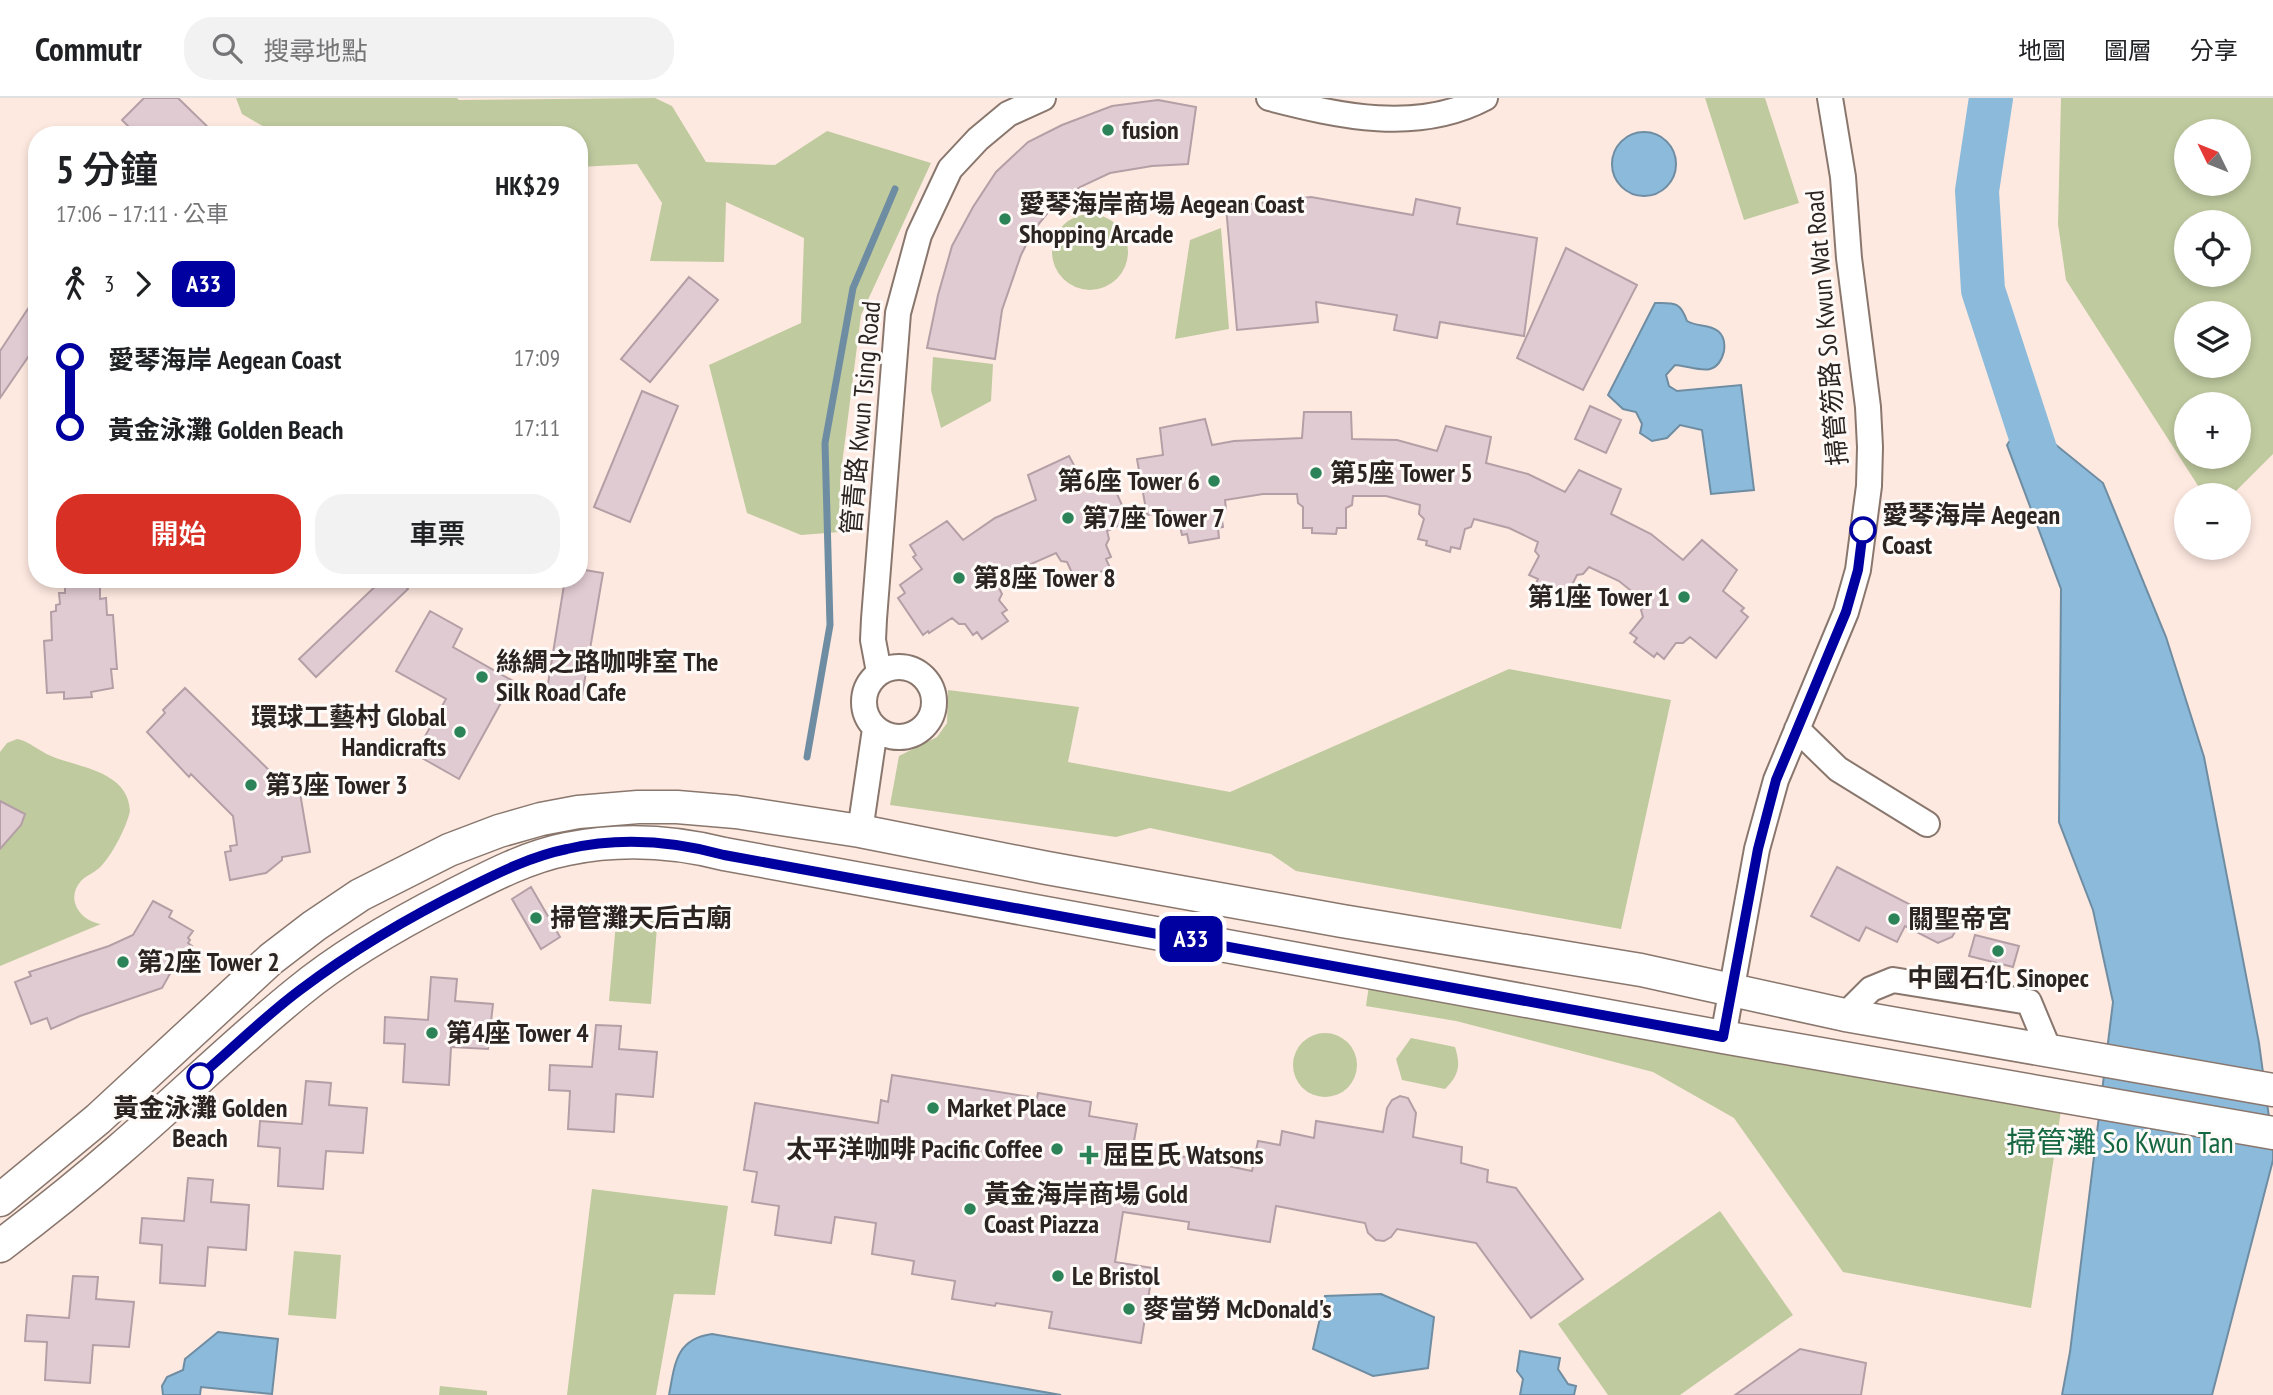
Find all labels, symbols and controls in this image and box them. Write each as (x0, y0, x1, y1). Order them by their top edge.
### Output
search box (184, 17, 674, 80)
text: Commutr (35, 27, 142, 70)
icon: search (208, 29, 246, 67)
text: 搜尋地點 (264, 34, 368, 67)
text: 地圖 (2018, 35, 2066, 66)
text: 圖層 (2104, 35, 2152, 66)
text: 分享 (2190, 35, 2238, 66)
place label: fusion (1122, 113, 1179, 146)
north arrow (2174, 119, 2250, 196)
map controls (2174, 119, 2251, 560)
marker: fusion (1100, 122, 1116, 138)
text: 5 分鐘 (56, 144, 158, 193)
text: HK$29 (495, 169, 560, 202)
place label: 愛琴海岸商場 Aegean Coast Shopping Arcade (1019, 187, 1305, 250)
street label: 掃管笏路 So Kwun Wat Road (1797, 189, 1854, 467)
text: 17:06 – 17:11 · 公車 (56, 199, 229, 228)
button: locate (2174, 210, 2251, 287)
marker: 愛琴海岸商場 Aegean Coast Shopping Arcade (997, 211, 1013, 227)
icon: walk (56, 265, 94, 303)
icon: forward (124, 265, 162, 303)
text: A33 (186, 268, 221, 299)
text: 3 (104, 269, 114, 298)
street label: 管青路 Kwun Tsing Road (834, 300, 887, 536)
button: layers (2174, 301, 2251, 378)
text: 愛琴海岸 Aegean Coast (108, 343, 341, 376)
text: 17:09 (514, 343, 560, 372)
button: + (2174, 392, 2251, 469)
text: 黃金泳灘 Golden Beach (108, 413, 343, 446)
text: 17:11 (514, 413, 560, 442)
place label: 第5座 Tower 5 (1330, 456, 1473, 489)
place label: 第6座 Tower 6 (1057, 464, 1200, 497)
marker: 第5座 Tower 5 (1308, 465, 1324, 481)
marker: 第6座 Tower 6 (1206, 473, 1222, 489)
button: − (2174, 483, 2251, 560)
button: 開始 (56, 494, 301, 574)
button: 車票 (315, 494, 560, 574)
place label: 愛琴海岸 Aegean Coast (1882, 498, 2060, 561)
place label: 第7座 Tower 7 (1082, 501, 1225, 534)
marker: 第7座 Tower 7 (1060, 510, 1076, 526)
marker: 愛琴海岸 Aegean Coast (1850, 517, 1876, 543)
place label: 第8座 Tower 8 (973, 561, 1116, 594)
marker: 第8座 Tower 8 (951, 570, 967, 586)
place label: 第1座 Tower 1 (1527, 580, 1670, 613)
marker: 第1座 Tower 1 (1676, 589, 1692, 605)
place label: 絲綢之路咖啡室 The Silk Road Cafe (496, 645, 718, 708)
marker: 絲綢之路咖啡室 The Silk Road Cafe (474, 669, 490, 685)
place label: 環球工藝村 Global Handicrafts (251, 700, 447, 763)
marker: 環球工藝村 Global Handicrafts (452, 724, 468, 740)
place label: 第3座 Tower 3 (265, 768, 408, 801)
marker: 第3座 Tower 3 (243, 777, 259, 793)
place label: 掃管灘天后古廟 (550, 901, 732, 934)
place label: 關聖帝宮 (1908, 902, 2012, 935)
marker: 掃管灘天后古廟 (528, 910, 544, 926)
marker: 關聖帝宮 (1886, 911, 1902, 927)
line badge: A33 (1151, 916, 1231, 962)
text: A33 (1174, 923, 1208, 954)
marker: 中國石化 Sinopec (1990, 943, 2006, 959)
place label: 第2座 Tower 2 (137, 945, 280, 978)
marker: 第2座 Tower 2 (115, 954, 131, 970)
place label: 中國石化 Sinopec (1907, 961, 2089, 994)
place label: 第4座 Tower 4 (446, 1016, 589, 1049)
marker: 第4座 Tower 4 (424, 1025, 440, 1041)
marker: 黃金泳灘 Golden Beach (187, 1063, 213, 1089)
place label: 黃金泳灘 Golden Beach (113, 1091, 287, 1154)
place label: Market Place (947, 1091, 1066, 1124)
marker: Market Place (925, 1100, 941, 1116)
district label: 掃管灘 So Kwun Tan (2006, 1122, 2234, 1161)
place label: 太平洋咖啡 Pacific Coffee (786, 1132, 1043, 1165)
place label: 屈臣氏 Watsons (1103, 1138, 1264, 1171)
marker: 太平洋咖啡 Pacific Coffee (1049, 1141, 1065, 1157)
marker: 屈臣氏 Watsons (1081, 1147, 1097, 1163)
place label: 黃金海岸商場 Gold Coast Piazza (984, 1177, 1188, 1240)
marker: 黃金海岸商場 Gold Coast Piazza (962, 1201, 978, 1217)
place label: Le Bristol (1072, 1259, 1160, 1292)
marker: Le Bristol (1050, 1268, 1066, 1284)
place label: 麥當勞 McDonald's (1143, 1292, 1332, 1325)
marker: 麥當勞 McDonald's (1121, 1301, 1137, 1317)

